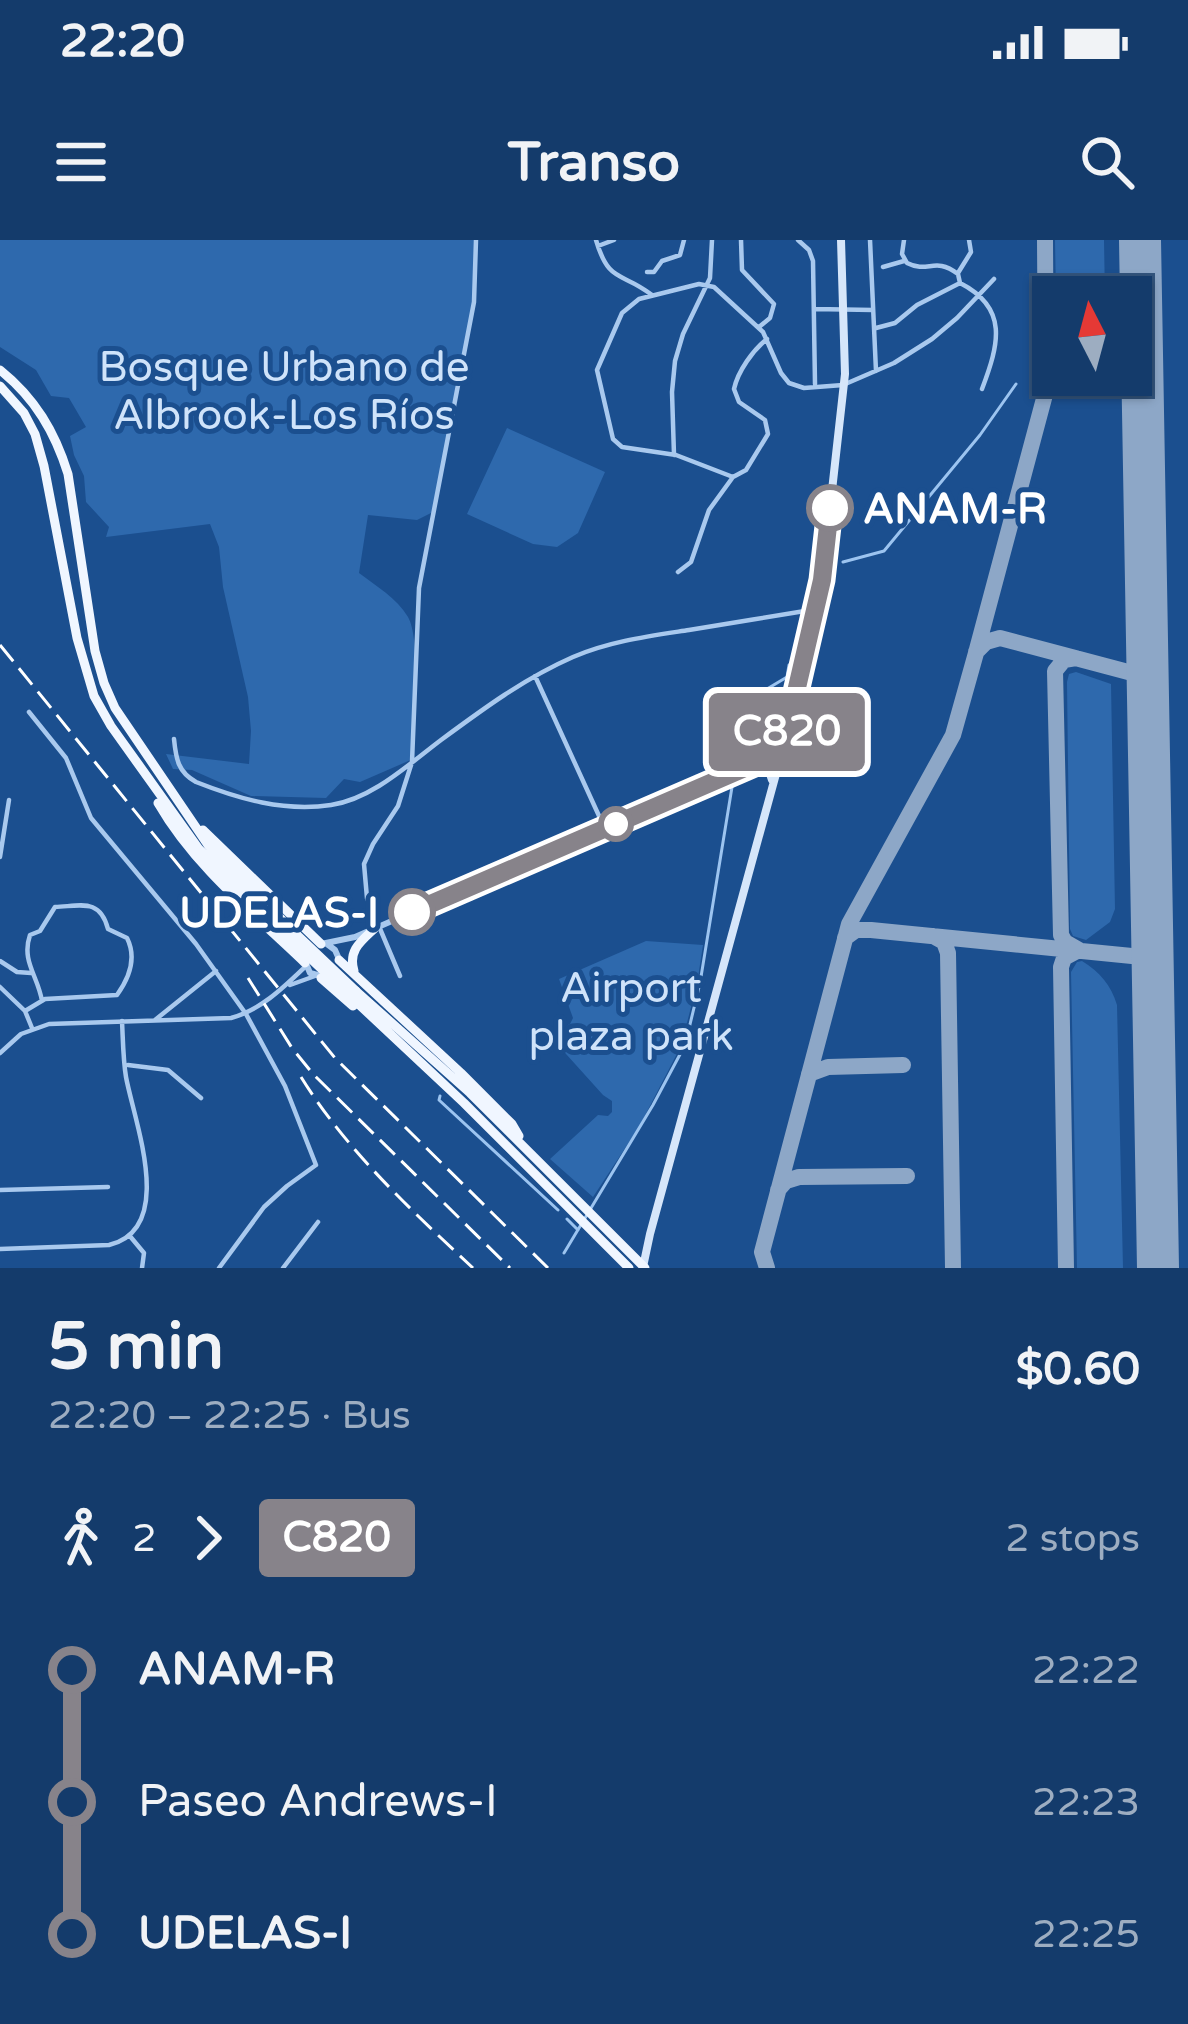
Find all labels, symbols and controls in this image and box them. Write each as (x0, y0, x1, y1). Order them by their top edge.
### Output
text: 22:20 (60, 15, 185, 69)
icon: menu (48, 129, 114, 195)
icon: search (1074, 129, 1140, 195)
text: Transo (508, 130, 680, 195)
north arrow (1032, 276, 1152, 396)
map controls (1032, 276, 1152, 396)
park label: Bosque Urbano de Albrook-Los Ríos (99, 342, 469, 441)
place label: ANAM-R (863, 484, 1047, 535)
marker: ANAM-R (808, 486, 852, 530)
line badge: C820 (703, 693, 871, 771)
text: C820 (733, 706, 841, 757)
unlabelled marker (600, 808, 632, 840)
place label: UDELAS-I (179, 888, 379, 939)
marker: UDELAS-I (390, 890, 434, 934)
park label: Airport plaza park (528, 963, 734, 1062)
text: 5 min (48, 1307, 224, 1387)
text: $0.60 (1016, 1343, 1140, 1397)
text: 22:20 – 22:25 · Bus (48, 1392, 411, 1439)
icon: walk (48, 1505, 114, 1571)
icon: forward (175, 1505, 241, 1571)
text: C820 (283, 1512, 391, 1563)
text: 2 (132, 1515, 157, 1562)
text: 2 stops (1005, 1515, 1140, 1562)
text: ANAM-R (138, 1643, 335, 1697)
text: 22:22 (1032, 1647, 1140, 1694)
text: Paseo Andrews-I (138, 1775, 498, 1829)
text: 22:23 (1032, 1779, 1140, 1826)
text: UDELAS-I (138, 1907, 352, 1961)
text: 22:25 (1032, 1911, 1140, 1958)

